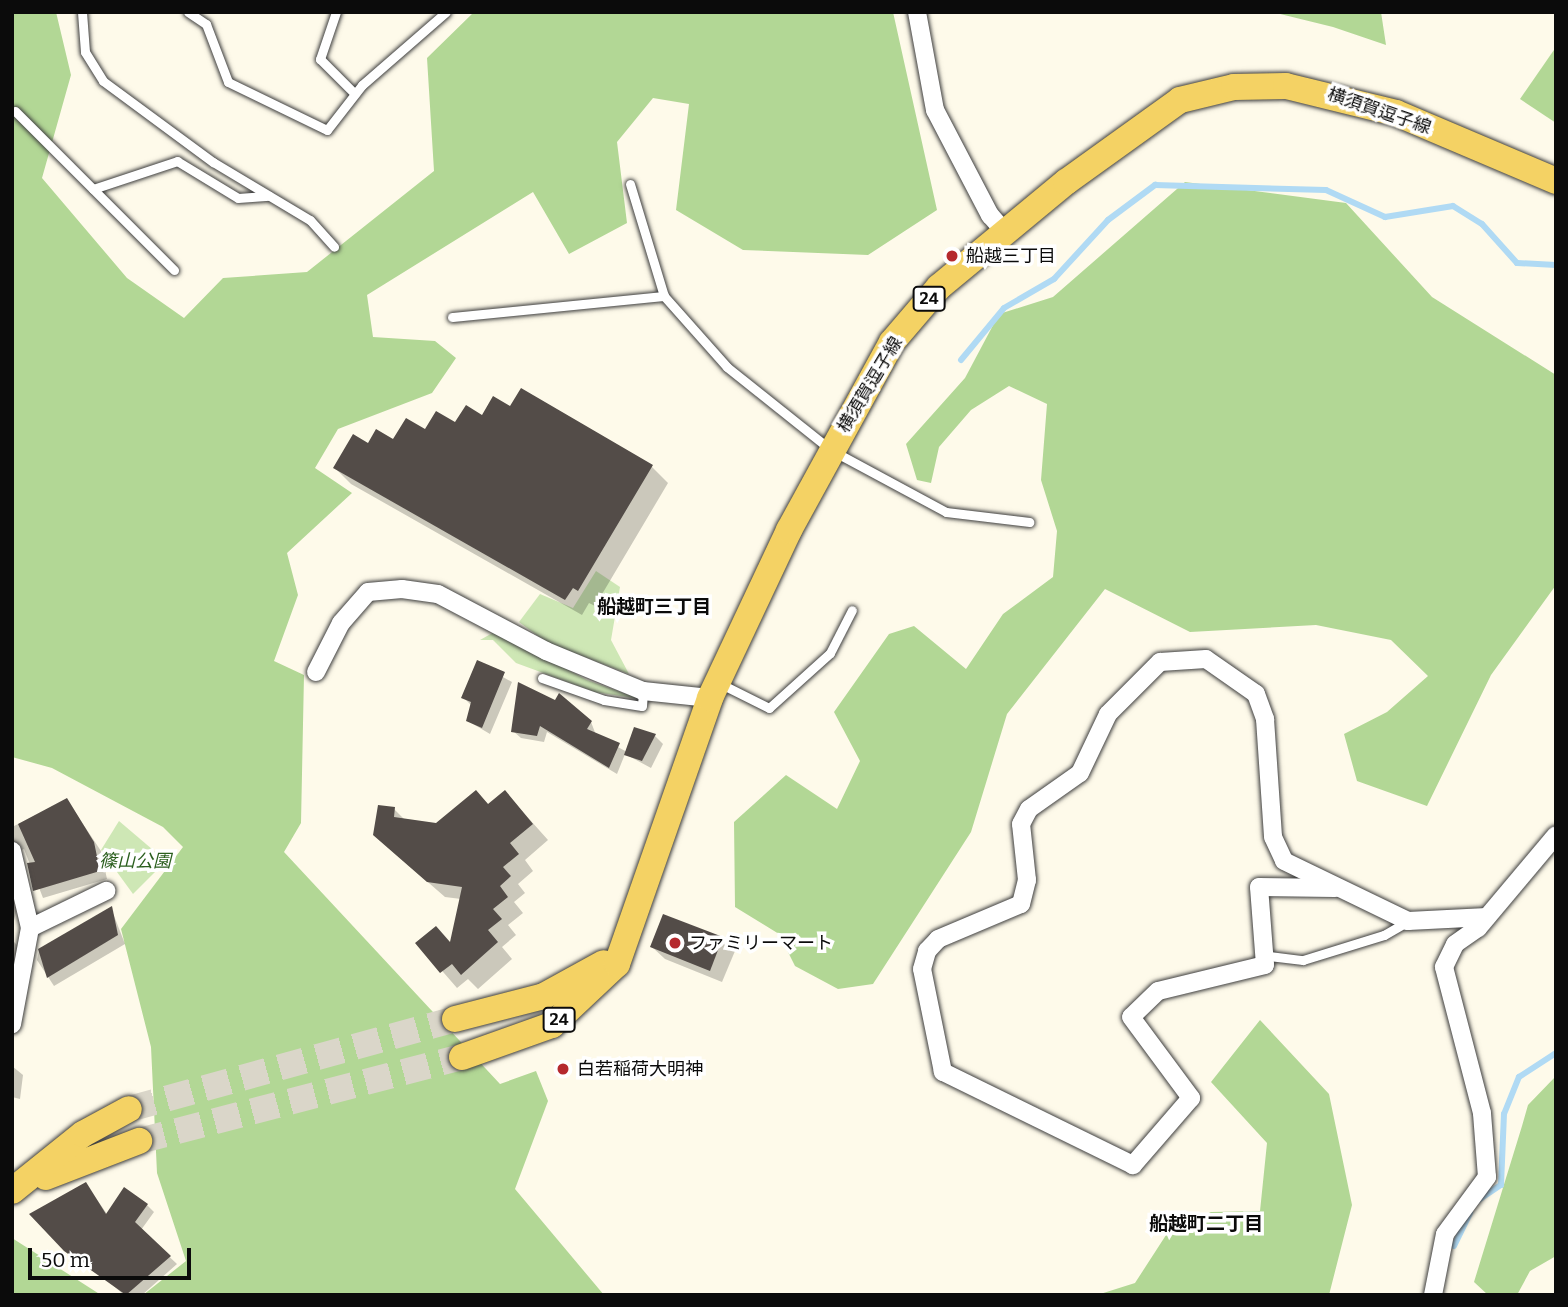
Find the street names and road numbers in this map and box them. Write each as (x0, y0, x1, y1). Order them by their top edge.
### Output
street label: 横須賀逗子線 (1324, 83, 1434, 139)
road number: 24 (912, 286, 946, 312)
street label: 横須賀逗子線 (833, 333, 907, 437)
road number: 24 (542, 1008, 576, 1032)

